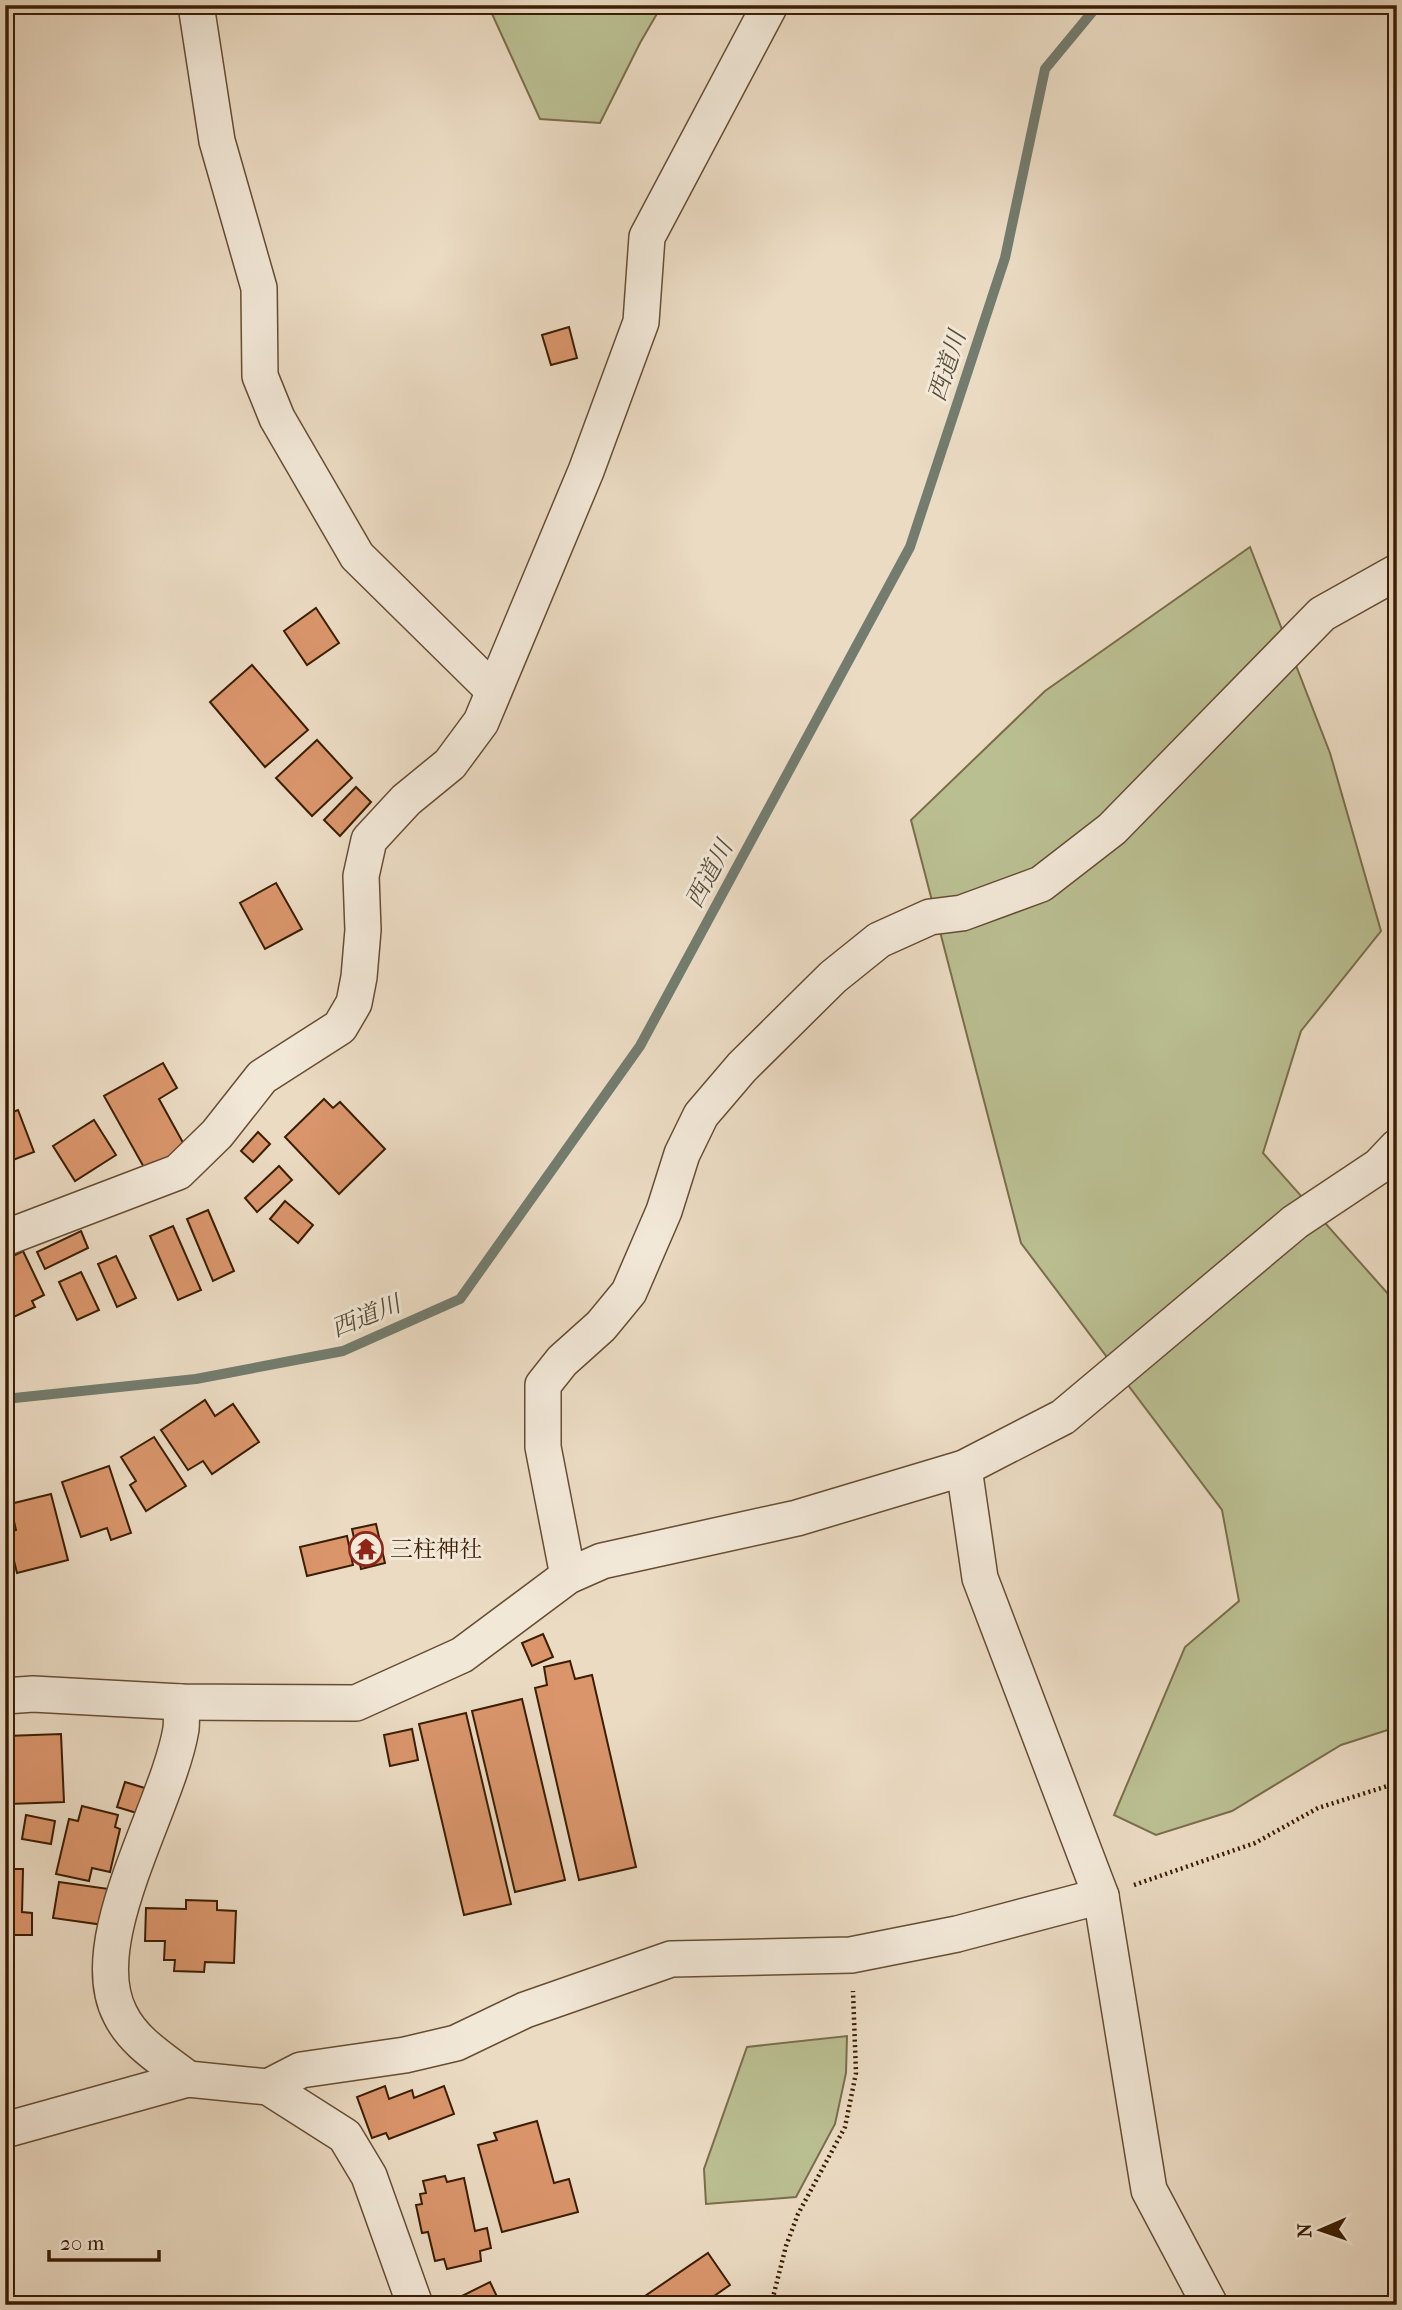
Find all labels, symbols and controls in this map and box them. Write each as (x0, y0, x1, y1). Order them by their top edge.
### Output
water label: 西道川 (923, 325, 972, 405)
water label: 西道川 (680, 833, 740, 912)
water label: 西道川 (327, 1288, 407, 1342)
temple icon: 三柱神社 (347, 1530, 385, 1568)
place label: 三柱神社 (390, 1536, 482, 1563)
north arrow (1286, 2194, 1356, 2264)
scale bar (49, 2219, 159, 2263)
text: N (1294, 2222, 1316, 2238)
text: 20 m (60, 2231, 105, 2255)

